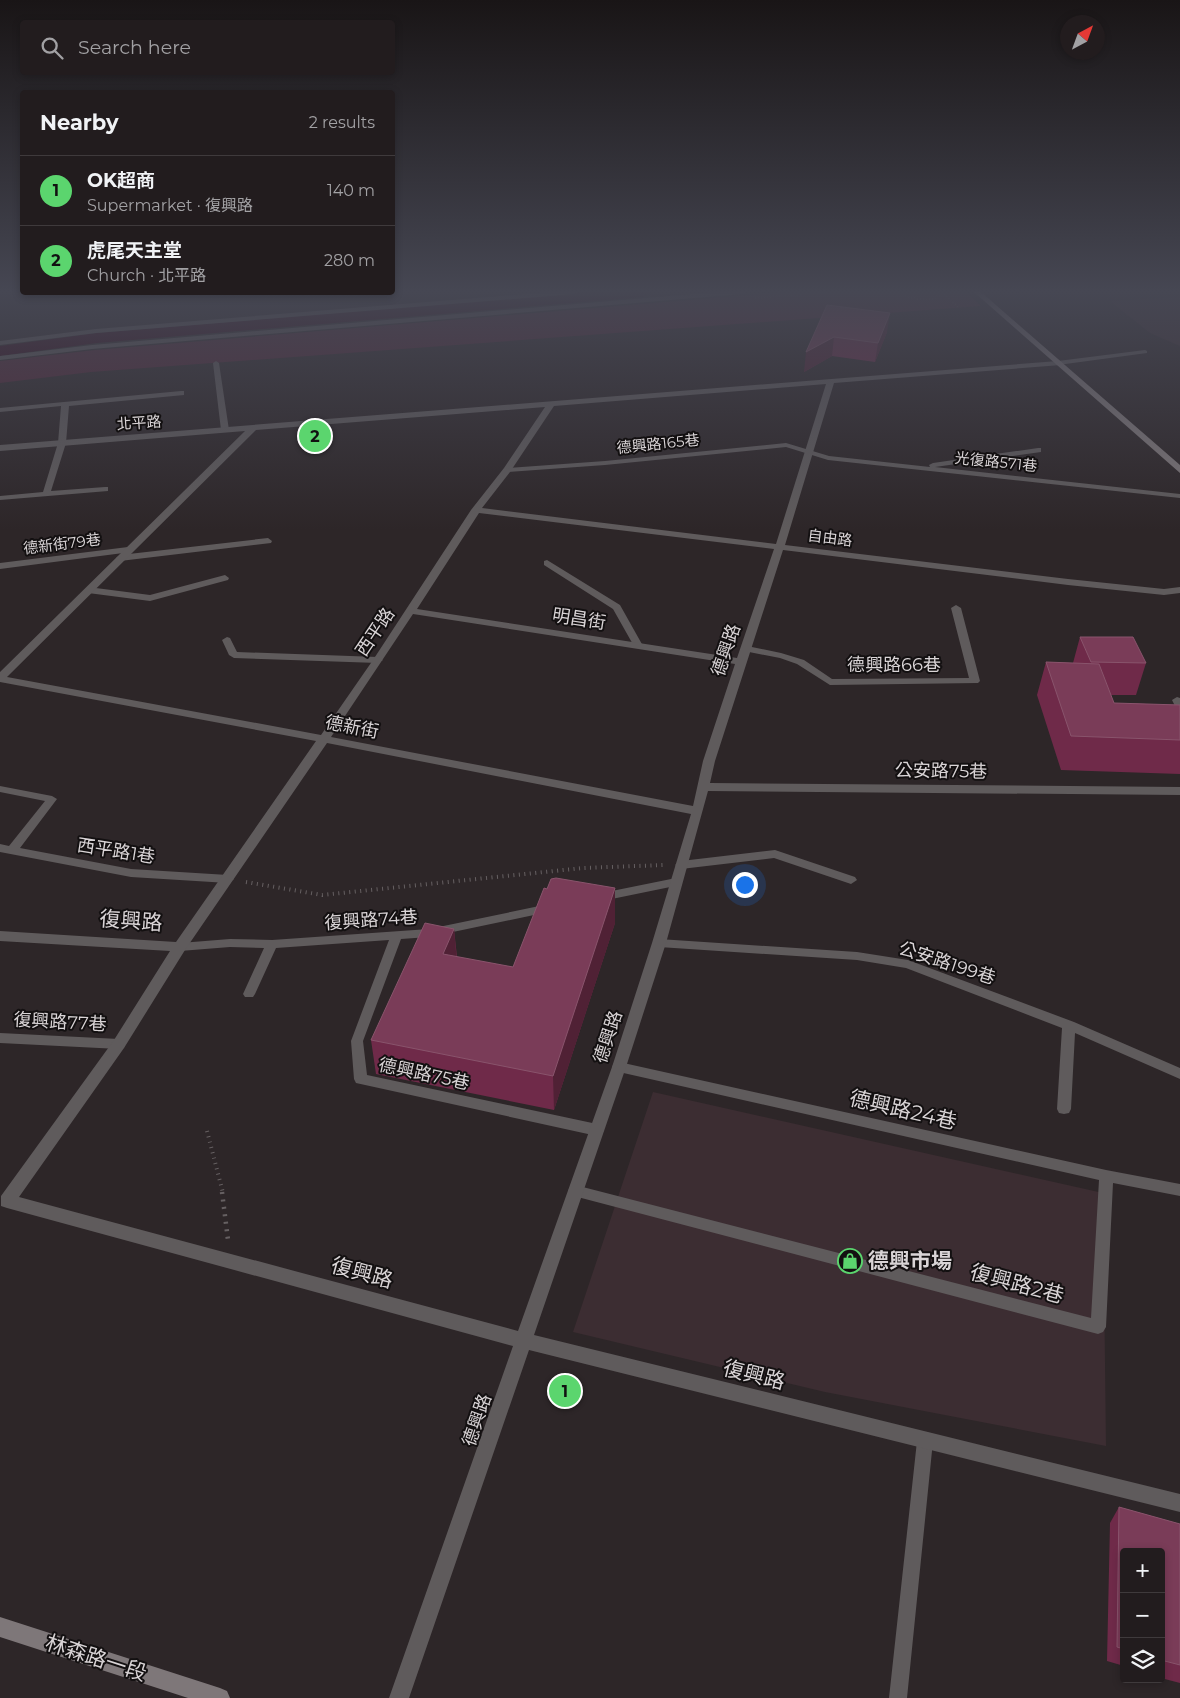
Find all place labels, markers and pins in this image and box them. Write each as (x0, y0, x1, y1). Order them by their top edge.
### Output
pin: 2 (299, 417, 331, 455)
shop icon: 德興市場 (837, 1248, 863, 1274)
place label: 德興市場 (868, 1248, 952, 1273)
pin: 1 (549, 1372, 581, 1410)

